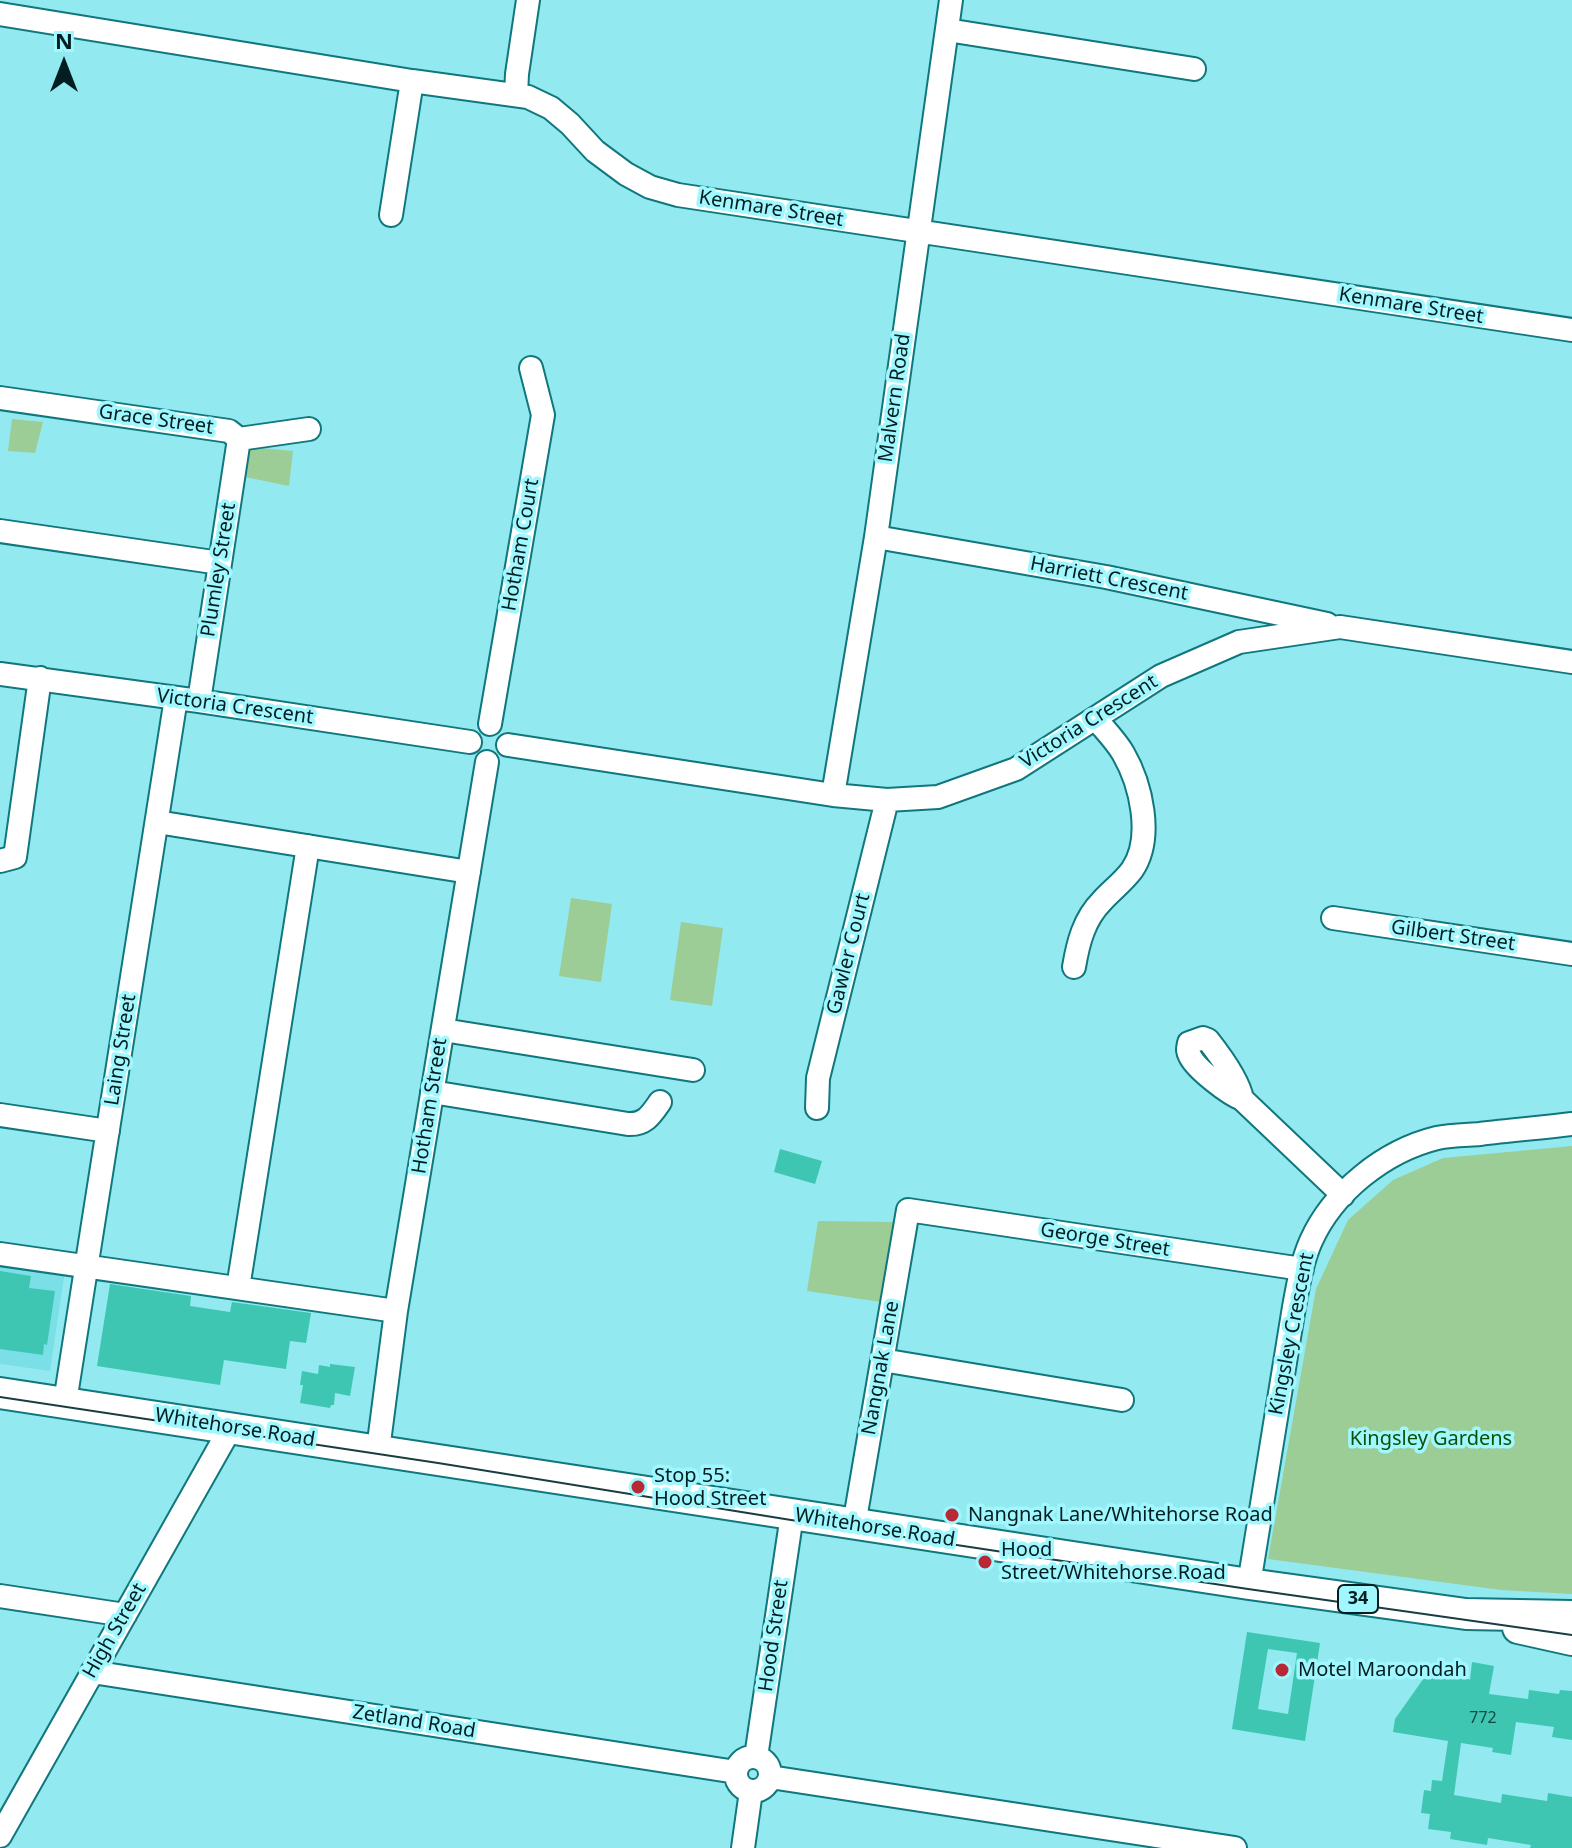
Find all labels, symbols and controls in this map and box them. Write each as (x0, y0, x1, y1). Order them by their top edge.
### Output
north arrow (24, 24, 104, 104)
text: N (55, 25, 73, 55)
street label: Kenmare Street (697, 186, 845, 232)
street label: Kenmare Street (1337, 283, 1485, 329)
street label: Malvern Road (874, 332, 916, 464)
street label: Grace Street (97, 400, 215, 440)
street label: Hotham Court (498, 477, 544, 613)
street label: Plumley Street (197, 501, 241, 639)
street label: Harriett Crescent (1028, 552, 1190, 606)
street label: Victoria Crescent (1016, 670, 1162, 774)
street label: Victoria Crescent (155, 684, 315, 730)
street label: Gawler Court (822, 891, 876, 1017)
street label: Gilbert Street (1389, 915, 1517, 957)
street label: Laing Street (100, 993, 142, 1107)
street label: Hotham Street (407, 1036, 453, 1176)
street label: George Street (1039, 1218, 1171, 1262)
street label: Kingsley Crescent (1264, 1251, 1320, 1417)
street label: Nangnak Lane (857, 1299, 905, 1437)
street label: Whitehorse Road (153, 1404, 317, 1452)
park label: Kingsley Gardens (1350, 1427, 1512, 1451)
place label: Stop 55: Hood Street (654, 1464, 766, 1511)
marker: Stop 55: Hood Street (629, 1478, 647, 1496)
place label: Nangnak Lane/Whitehorse Road (968, 1503, 1273, 1527)
street label: Whitehorse Road (793, 1504, 957, 1552)
marker: Nangnak Lane/Whitehorse Road (943, 1506, 961, 1524)
place label: Hood Street/Whitehorse Road (1001, 1538, 1226, 1585)
marker: Hood Street/Whitehorse Road (976, 1553, 994, 1571)
street label: High Street (78, 1579, 152, 1683)
street label: Hood Street (754, 1579, 794, 1693)
road number: 34 (1338, 1585, 1378, 1613)
place label: Motel Maroondah (1298, 1658, 1467, 1682)
marker: Motel Maroondah (1273, 1661, 1291, 1679)
street label: Zetland Road (351, 1700, 477, 1744)
house number: 772 (1469, 1708, 1497, 1728)

